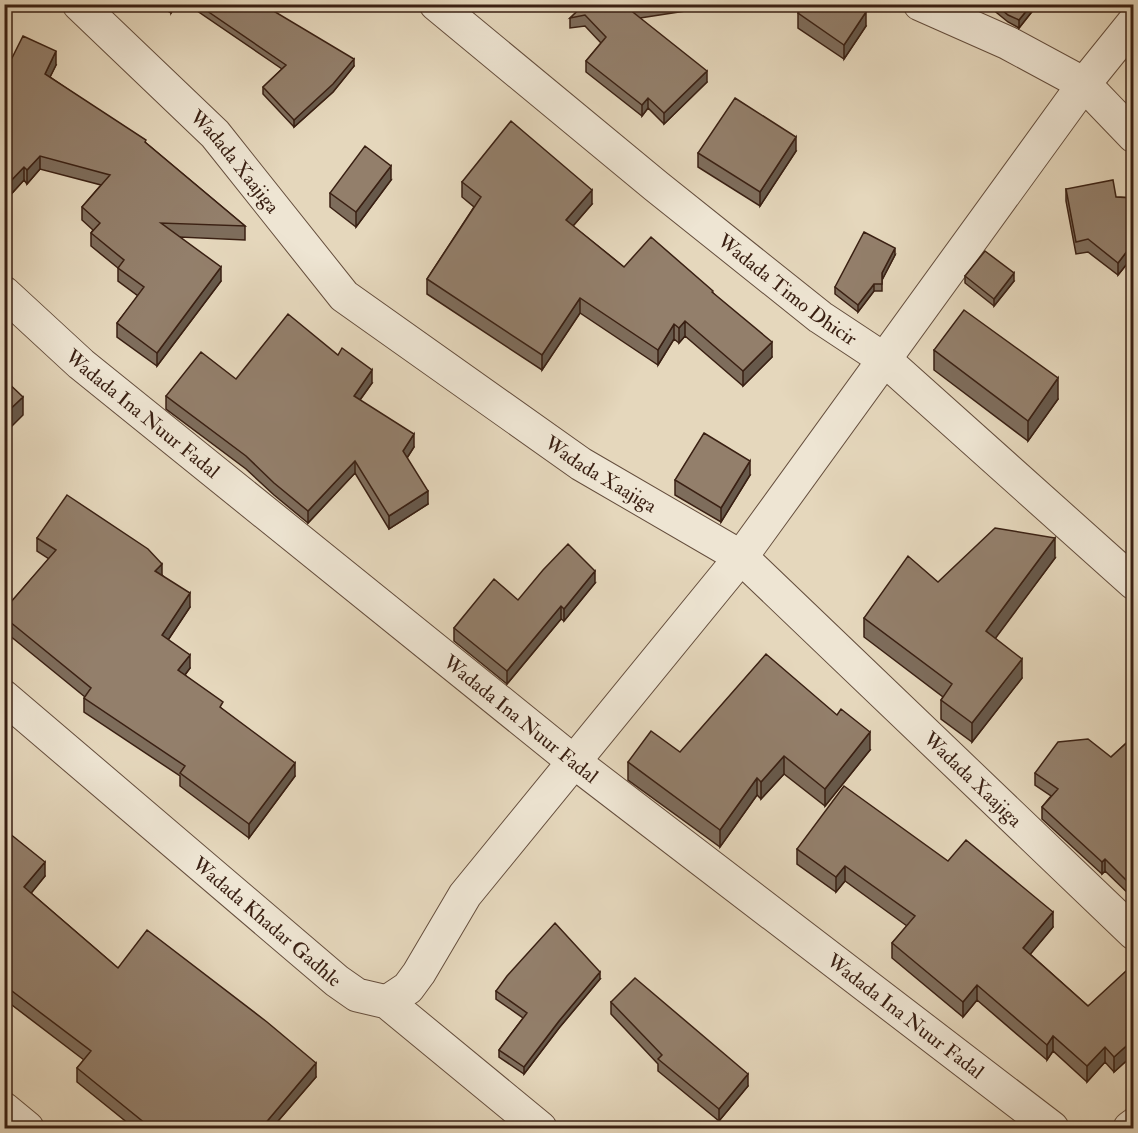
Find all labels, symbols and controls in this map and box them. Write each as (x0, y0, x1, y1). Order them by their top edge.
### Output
street label: Wadada Xaajiga (184, 104, 286, 219)
street label: Wadada Timo Dhicir (712, 227, 863, 351)
street label: Wadada Ina Nuur Fadal (60, 343, 225, 484)
street label: Wadada Xaajiga (539, 429, 662, 518)
street label: Wadada Ina Nuur Fadal (438, 649, 603, 788)
street label: Wadada Xaajiga (918, 725, 1028, 833)
street label: Wadada Khadar Gadhle (187, 850, 347, 992)
street label: Wadada Ina Nuur Fadal (821, 947, 989, 1084)

